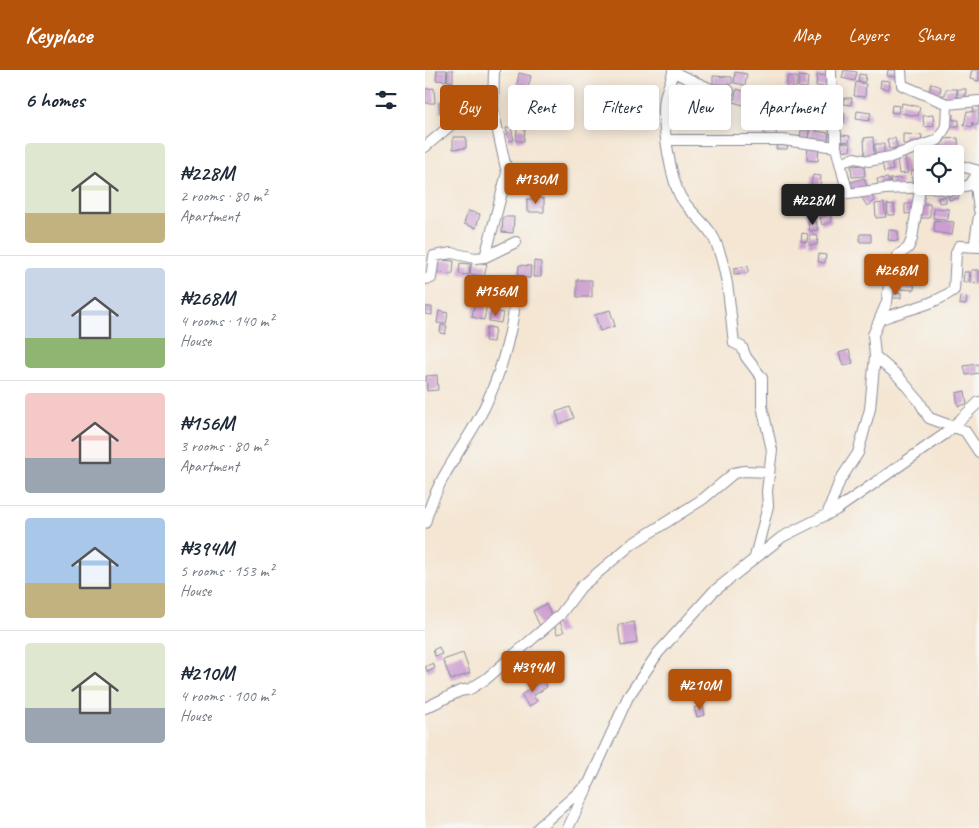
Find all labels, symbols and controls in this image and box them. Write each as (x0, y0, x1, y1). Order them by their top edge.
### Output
text: Keyplace (25, 20, 92, 50)
text: Map (793, 24, 821, 46)
text: Layers (849, 24, 888, 46)
text: Share (916, 24, 954, 46)
chip: Buy (440, 85, 498, 130)
chip: Rent (508, 85, 574, 130)
chip: Filters (584, 85, 659, 130)
chip: New (669, 85, 731, 130)
chip: Apartment (741, 85, 843, 130)
icon: filters (372, 86, 400, 114)
text: 6 homes (25, 87, 85, 113)
map controls (914, 145, 964, 195)
button: locate (914, 145, 964, 195)
text: ₦228M (180, 160, 234, 186)
pin: ₦130M (501, 162, 571, 205)
icon: home (65, 163, 125, 223)
text: ₦130M (515, 169, 557, 189)
pin: ₦228M (778, 184, 848, 226)
text: 2 rooms · 80 m² (180, 186, 266, 206)
text: ₦228M (792, 190, 834, 210)
text: Apartment (180, 206, 239, 226)
pin: ₦268M (861, 254, 931, 296)
text: ₦268M (875, 260, 917, 280)
pin: ₦156M (461, 274, 531, 317)
text: ₦156M (475, 281, 517, 301)
text: ₦268M (180, 285, 234, 311)
icon: home (65, 288, 125, 348)
text: 4 rooms · 140 m² (180, 311, 274, 331)
text: House (180, 331, 211, 351)
text: ₦156M (180, 410, 234, 436)
icon: home (65, 413, 125, 473)
text: 3 rooms · 80 m² (180, 436, 266, 456)
text: Apartment (180, 456, 239, 476)
text: ₦394M (180, 535, 234, 561)
icon: home (65, 538, 125, 598)
text: 5 rooms · 153 m² (180, 561, 274, 581)
text: House (180, 581, 211, 601)
pin: ₦394M (498, 650, 568, 693)
text: ₦394M (513, 657, 553, 677)
text: ₦210M (180, 660, 234, 686)
icon: home (65, 663, 125, 723)
pin: ₦210M (665, 668, 735, 711)
text: ₦210M (679, 675, 721, 695)
text: 4 rooms · 100 m² (180, 686, 274, 706)
text: House (180, 706, 211, 726)

